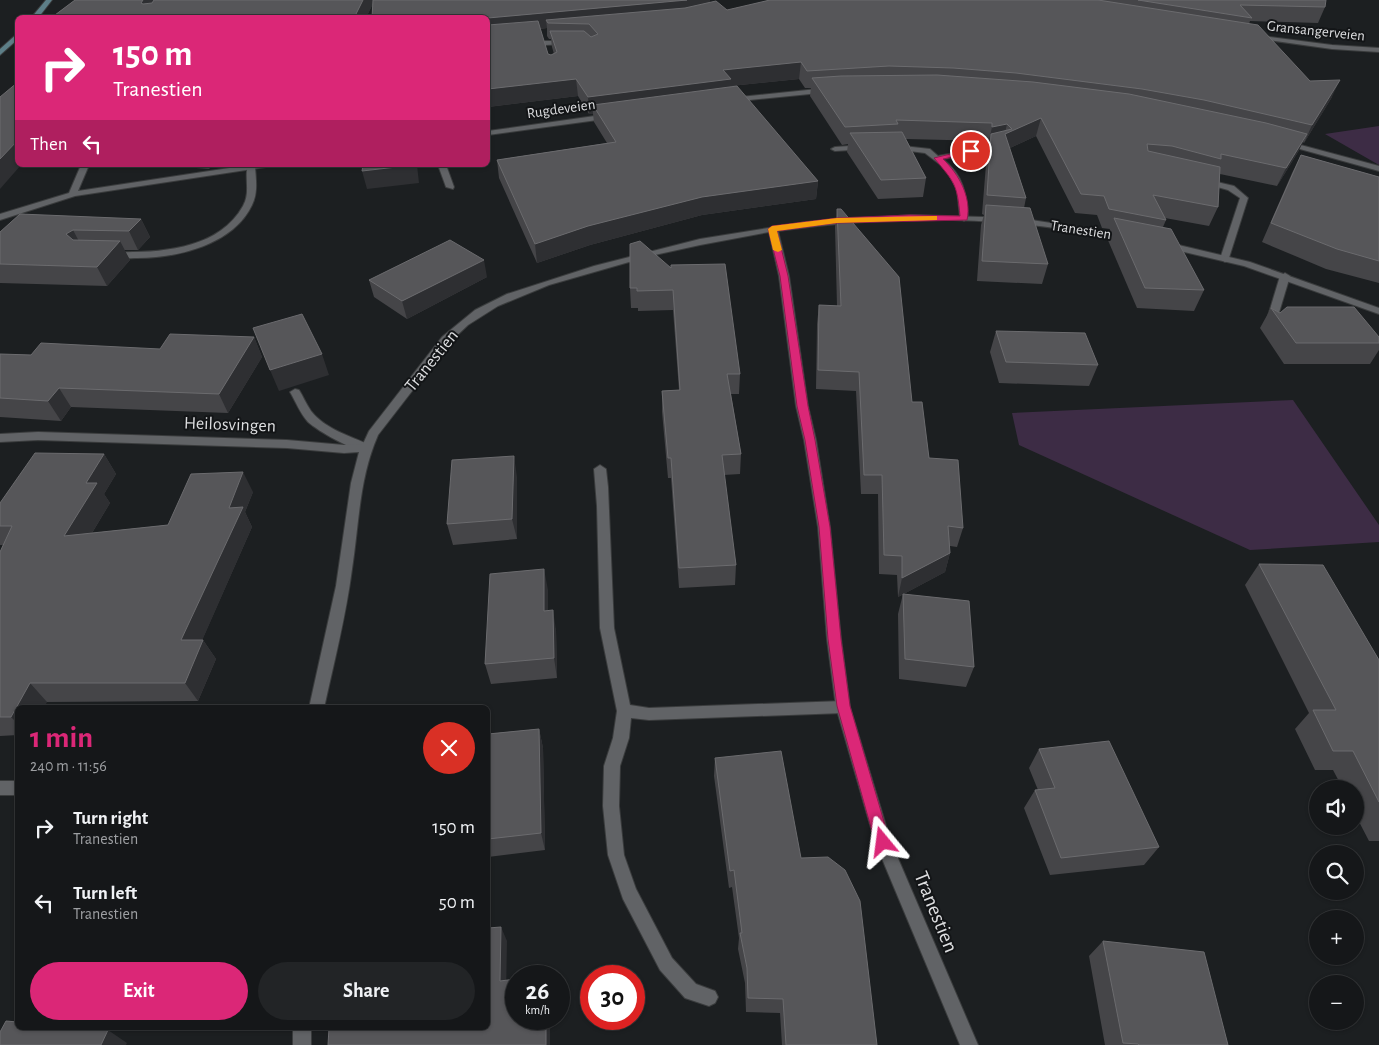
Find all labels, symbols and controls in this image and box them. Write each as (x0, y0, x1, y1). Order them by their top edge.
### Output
street label: Gransangerveien (1266, 18, 1366, 44)
icon: right (30, 35, 95, 100)
text: 150 m (113, 37, 193, 72)
text: Tranestien (113, 78, 203, 100)
street label: Rugdeveien (526, 97, 596, 121)
icon: left (78, 130, 106, 158)
pin (950, 130, 992, 172)
text: Then (30, 135, 68, 154)
icon: arrive (957, 137, 985, 165)
street label: Tranestien (1050, 218, 1112, 242)
street label: Tranestien (402, 327, 462, 395)
street label: Heilosvingen (184, 414, 276, 436)
button: close (423, 722, 475, 774)
text: 1 min (30, 723, 93, 753)
text: 240 m · 11:56 (30, 758, 107, 774)
map controls (1309, 780, 1364, 1030)
button: sound (1309, 780, 1364, 835)
text: Turn right (73, 809, 148, 828)
icon: right (30, 814, 58, 842)
position arrow (856, 815, 908, 867)
text: 150 m (432, 818, 475, 837)
text: Tranestien (73, 831, 138, 847)
button: search (1309, 845, 1364, 900)
street label: Tranestien (910, 868, 962, 956)
text: Turn left (73, 884, 137, 903)
icon: left (30, 889, 58, 917)
text: 50 m (439, 893, 475, 912)
text: Tranestien (73, 906, 138, 922)
button: + (1309, 910, 1364, 965)
button: Exit (30, 962, 248, 1020)
button: Share (258, 962, 475, 1020)
speed limit sign: 30 (580, 965, 645, 1030)
button: − (1309, 975, 1364, 1030)
text: 26 (526, 979, 549, 1004)
text: km/h (525, 1004, 550, 1016)

